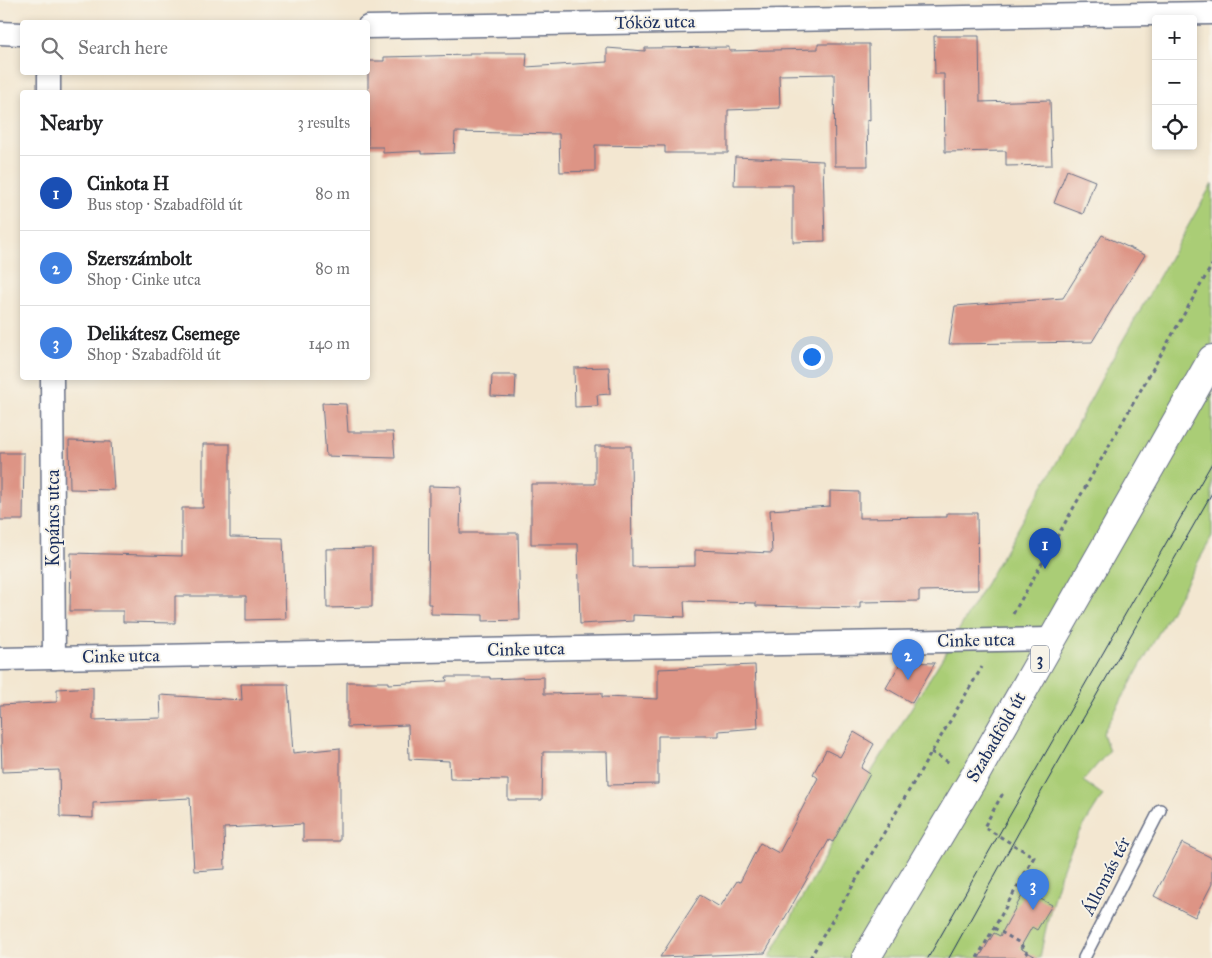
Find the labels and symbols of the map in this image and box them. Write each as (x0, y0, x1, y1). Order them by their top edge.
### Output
street label: Tóköz utca (614, 10, 696, 34)
your location (799, 344, 825, 370)
street label: Kopáncs utca (42, 469, 64, 567)
pin: 1 (1029, 528, 1061, 569)
street label: Cinke utca (937, 628, 1015, 652)
street label: Cinke utca (487, 637, 565, 661)
pin: 2 (892, 639, 924, 680)
street label: Cinke utca (82, 644, 160, 668)
road number: 3 (1031, 646, 1049, 672)
street label: Szabadföld út (961, 687, 1031, 786)
street label: Állomás tér (1075, 832, 1135, 920)
pin: 3 (1017, 869, 1049, 910)

